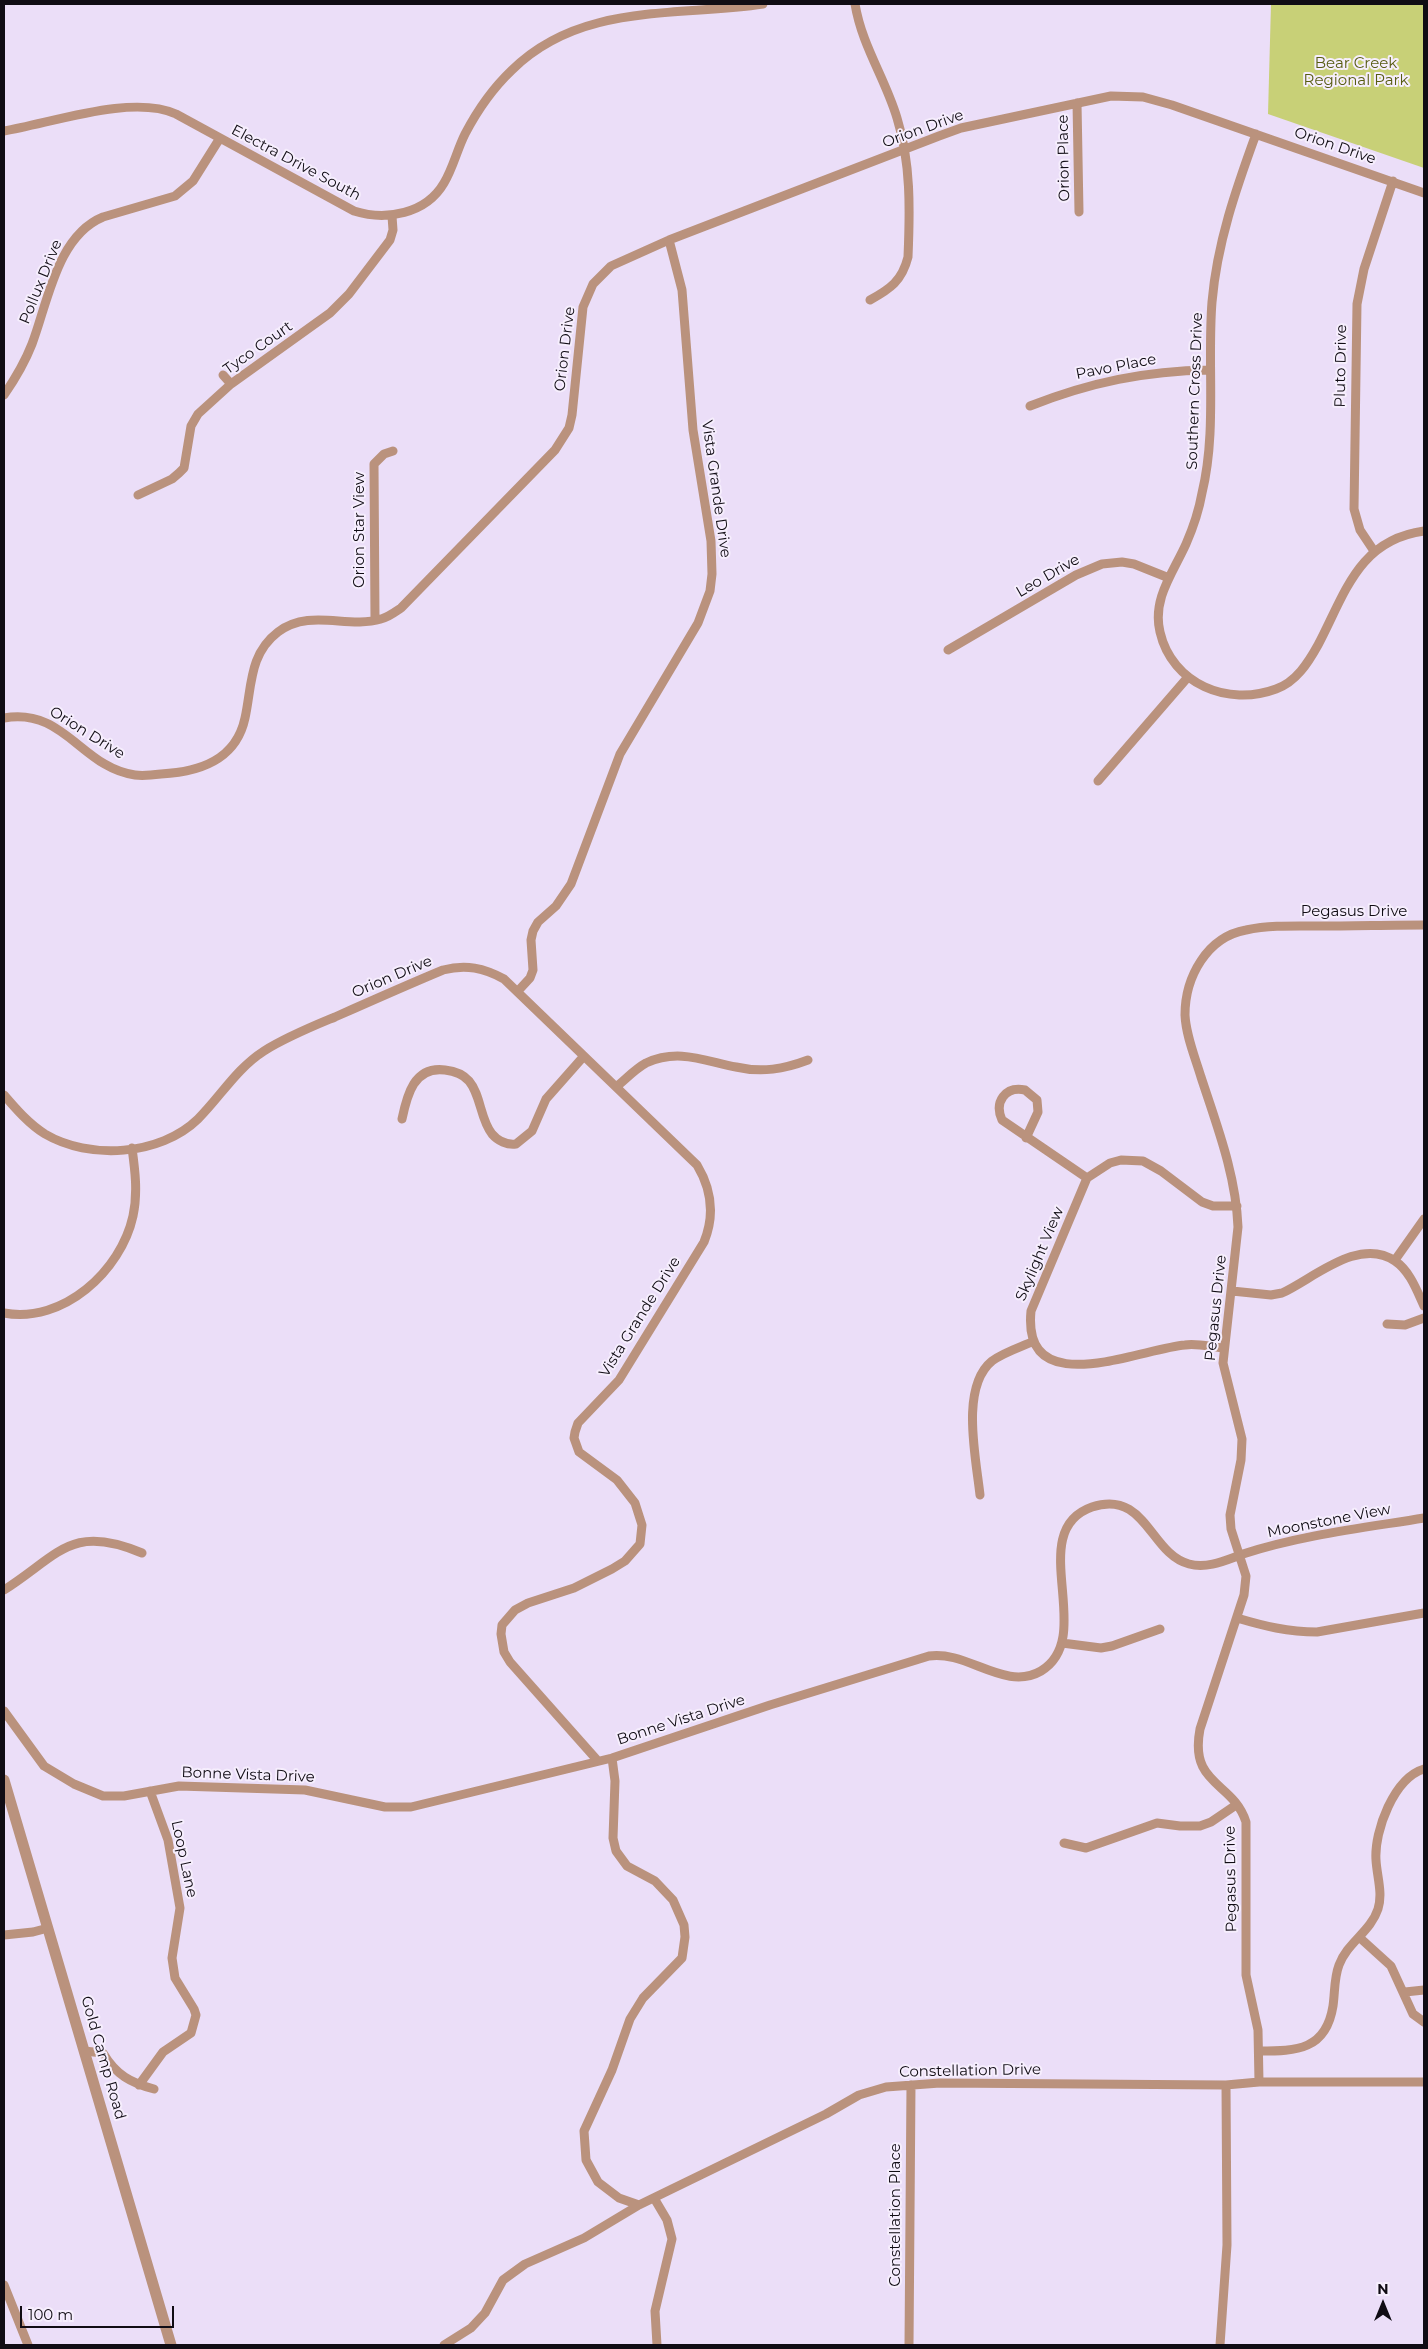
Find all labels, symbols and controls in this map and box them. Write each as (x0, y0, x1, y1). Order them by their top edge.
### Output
park label: Bear Creek Regional Park (1304, 55, 1408, 90)
street label: Orion Drive (880, 106, 966, 152)
street label: Orion Place (1054, 114, 1074, 202)
street label: Electra Drive South (228, 121, 364, 205)
street label: Orion Drive (1292, 124, 1378, 168)
street label: Pollux Drive (16, 237, 66, 327)
street label: Orion Drive (551, 306, 579, 392)
street label: Southern Cross Drive (1183, 312, 1207, 470)
street label: Tyco Court (220, 318, 296, 378)
street label: Pluto Drive (1331, 324, 1351, 408)
street label: Pavo Place (1074, 350, 1158, 384)
street label: Vista Grande Drive (697, 419, 735, 559)
street label: Orion Star View (351, 472, 369, 588)
street label: Leo Drive (1013, 551, 1083, 601)
street label: Orion Drive (46, 703, 128, 763)
street label: Pegasus Drive (1301, 903, 1407, 921)
street label: Orion Drive (349, 952, 435, 1002)
street label: Skylight View (1012, 1204, 1068, 1304)
street label: Vista Grande Drive (596, 1253, 684, 1381)
street label: Pegasus Drive (1201, 1254, 1231, 1362)
street label: Moonstone View (1266, 1500, 1392, 1542)
street label: Bonne Vista Drive (615, 1691, 747, 1749)
street label: Bonne Vista Drive (181, 1764, 315, 1786)
street label: Loop Lane (167, 1819, 201, 1899)
street label: Pegasus Drive (1221, 1826, 1241, 1932)
street label: Gold Camp Road (77, 1994, 129, 2122)
street label: Constellation Drive (899, 2061, 1041, 2081)
street label: Constellation Place (887, 2143, 905, 2287)
north arrow (1358, 2279, 1408, 2329)
text: N (1377, 2280, 1389, 2298)
scale bar (22, 2296, 176, 2328)
text: 100 m (28, 2305, 73, 2324)

